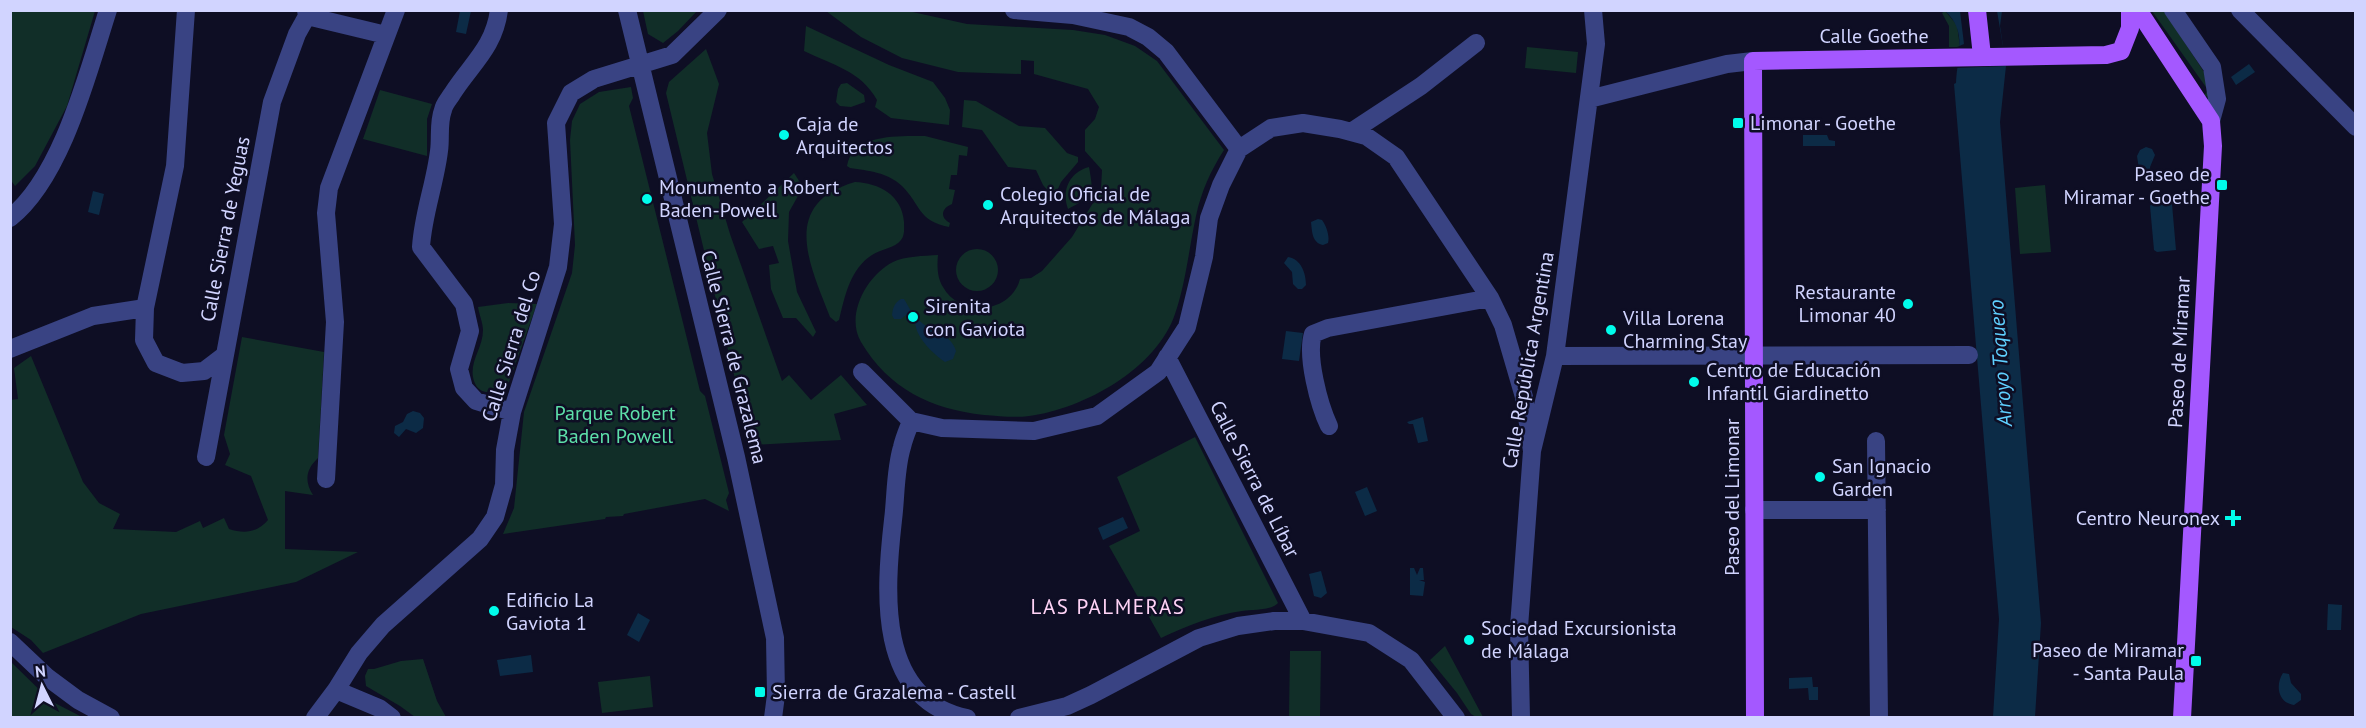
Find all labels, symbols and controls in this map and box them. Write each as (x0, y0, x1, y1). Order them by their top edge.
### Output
street label: Calle Goethe (1819, 23, 1929, 49)
place label: Limonar - Goethe (1750, 110, 1896, 136)
place label: Caja de Arquitectos (796, 111, 893, 160)
marker: Limonar - Goethe (1731, 116, 1745, 130)
marker: Caja de Arquitectos (777, 128, 791, 142)
street label: Calle Sierra de Yeguas (194, 134, 256, 324)
place label: Paseo de Miramar - Goethe (2063, 161, 2210, 210)
place label: Monumento a Robert Baden-Powell (659, 174, 839, 223)
marker: Paseo de Miramar - Goethe (2215, 178, 2229, 192)
place label: Colegio Oficial de Arquitectos de Málaga (1000, 181, 1190, 230)
marker: Monumento a Robert Baden-Powell (640, 192, 654, 206)
marker: Colegio Oficial de Arquitectos de Málaga (981, 198, 995, 212)
street label: Calle Sierra de Grazalema (695, 247, 773, 467)
street label: Calle República Argentina (1496, 249, 1560, 471)
street label: Calle Sierra del Co (476, 267, 546, 425)
street label: Paseo de Miramar (2162, 275, 2196, 429)
place label: Restaurante Limonar 40 (1795, 279, 1896, 328)
place label: Sirenita con Gaviota (925, 293, 1025, 342)
marker: Restaurante Limonar 40 (1901, 297, 1915, 311)
water label: Arroyo Toquero (1982, 299, 2018, 428)
place label: Villa Lorena Charming Stay (1622, 305, 1748, 354)
marker: Sirenita con Gaviota (906, 310, 920, 324)
marker: Villa Lorena Charming Stay (1604, 323, 1618, 337)
place label: Centro de Educación Infantil Giardinetto (1706, 357, 1881, 406)
marker: Centro de Educación Infantil Giardinetto (1687, 375, 1701, 389)
street label: Calle Sierra de Líbar (1204, 396, 1306, 562)
park label: Parque Robert Baden Powell (554, 400, 676, 449)
street label: Paseo del Limonar (1719, 418, 1745, 576)
place label: San Ignacio Garden (1832, 453, 1931, 502)
marker: San Ignacio Garden (1813, 470, 1827, 484)
place label: Centro Neuronex (2076, 505, 2220, 531)
marker: Centro Neuronex (2224, 509, 2242, 527)
place label: Edificio La Gaviota 1 (506, 587, 594, 636)
district label: LAS PALMERAS (1031, 593, 1185, 620)
marker: Edificio La Gaviota 1 (487, 604, 501, 618)
place label: Sociedad Excursionista de Málaga (1481, 615, 1677, 664)
marker: Sociedad Excursionista de Málaga (1462, 633, 1476, 647)
place label: Paseo de Miramar - Santa Paula (2032, 637, 2184, 686)
marker: Paseo de Miramar - Santa Paula (2189, 654, 2203, 668)
north arrow (12, 656, 72, 716)
text: N (34, 661, 47, 682)
place label: Sierra de Grazalema - Castell (772, 679, 1016, 705)
marker: Sierra de Grazalema - Castell (753, 685, 767, 699)

